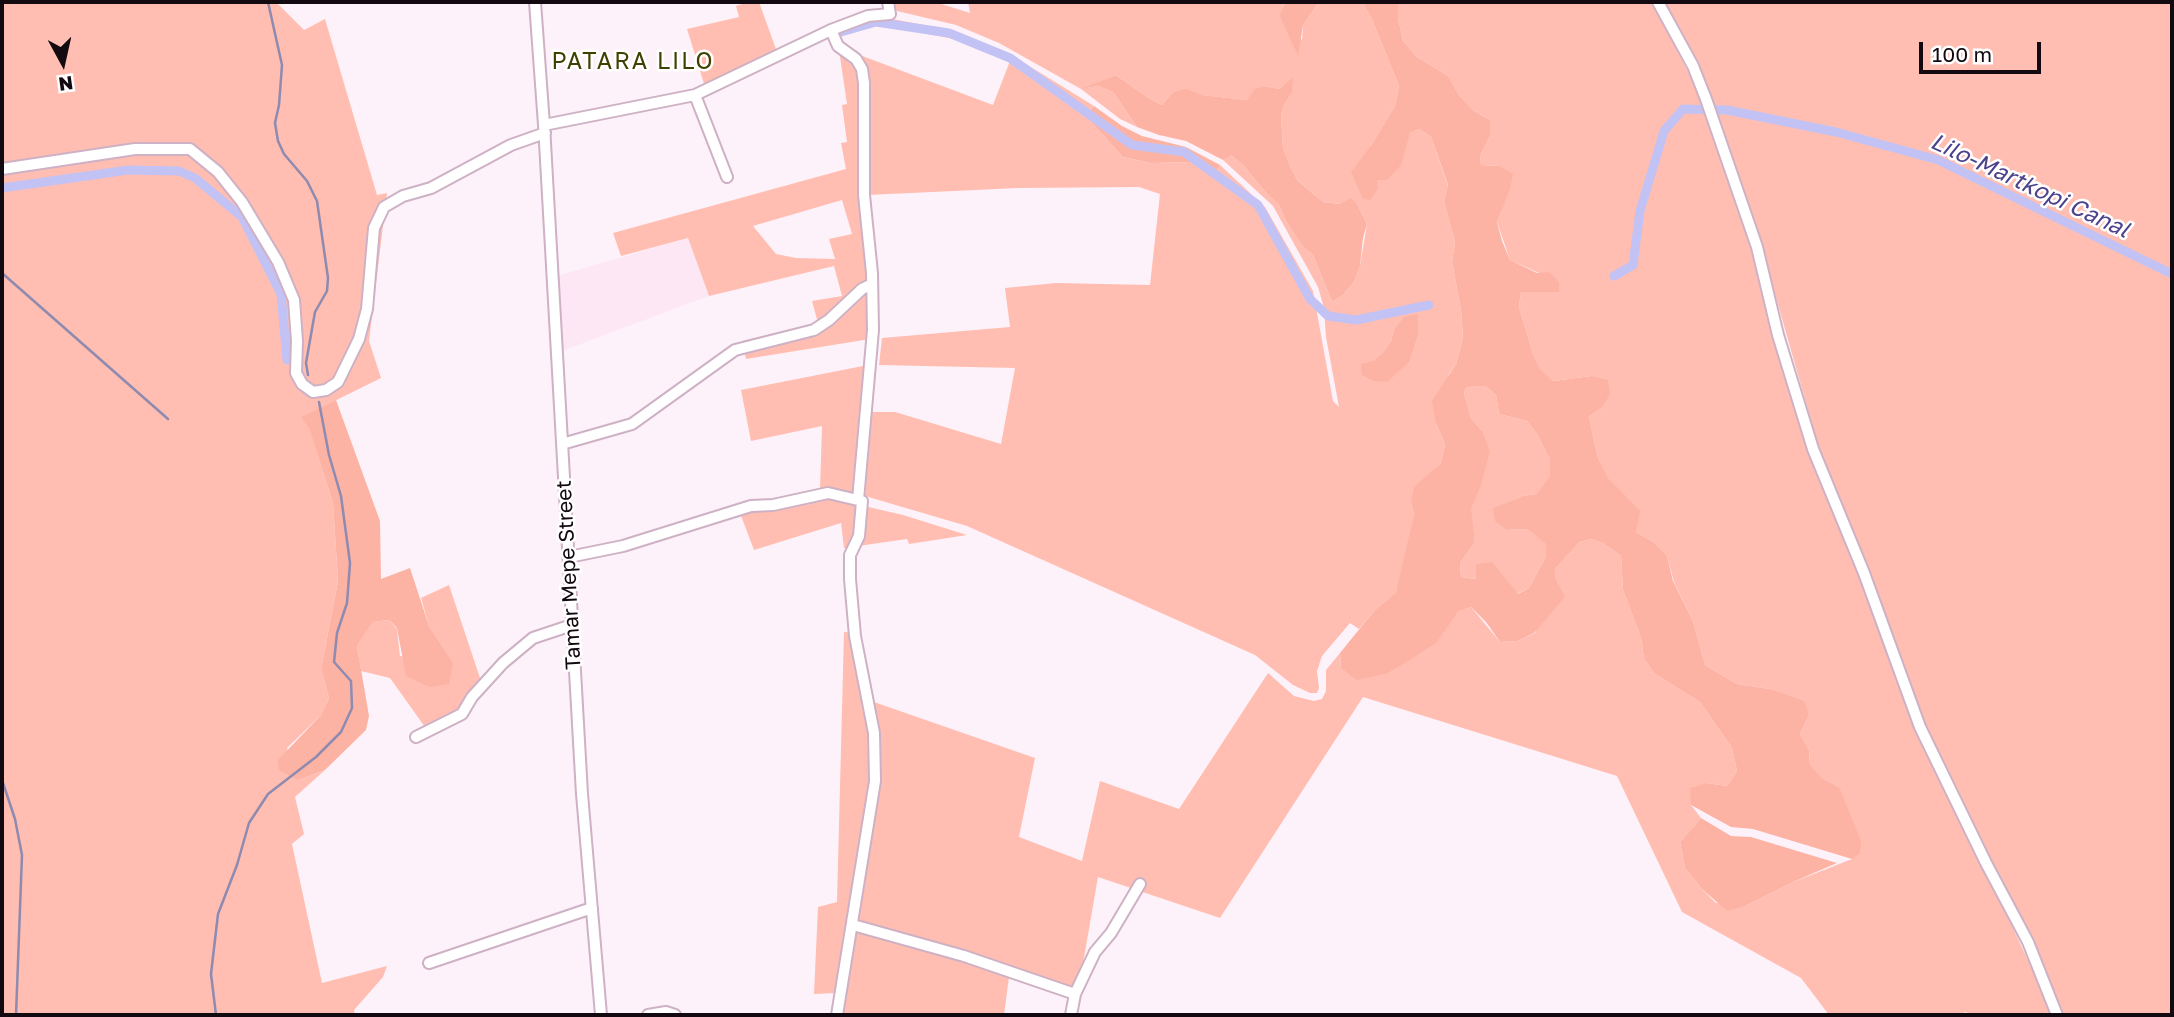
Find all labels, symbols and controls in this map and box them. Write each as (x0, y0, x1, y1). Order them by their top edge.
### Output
north arrow (28, 28, 98, 98)
scale bar (1922, 28, 2044, 72)
text: 100 m (1932, 41, 1992, 67)
district label: PATARA LILO (553, 48, 713, 76)
text: N (57, 72, 75, 97)
water label: Lilo-Martkopi Canal (1926, 128, 2134, 244)
street label: Tamar Mepe Street (551, 480, 587, 670)

